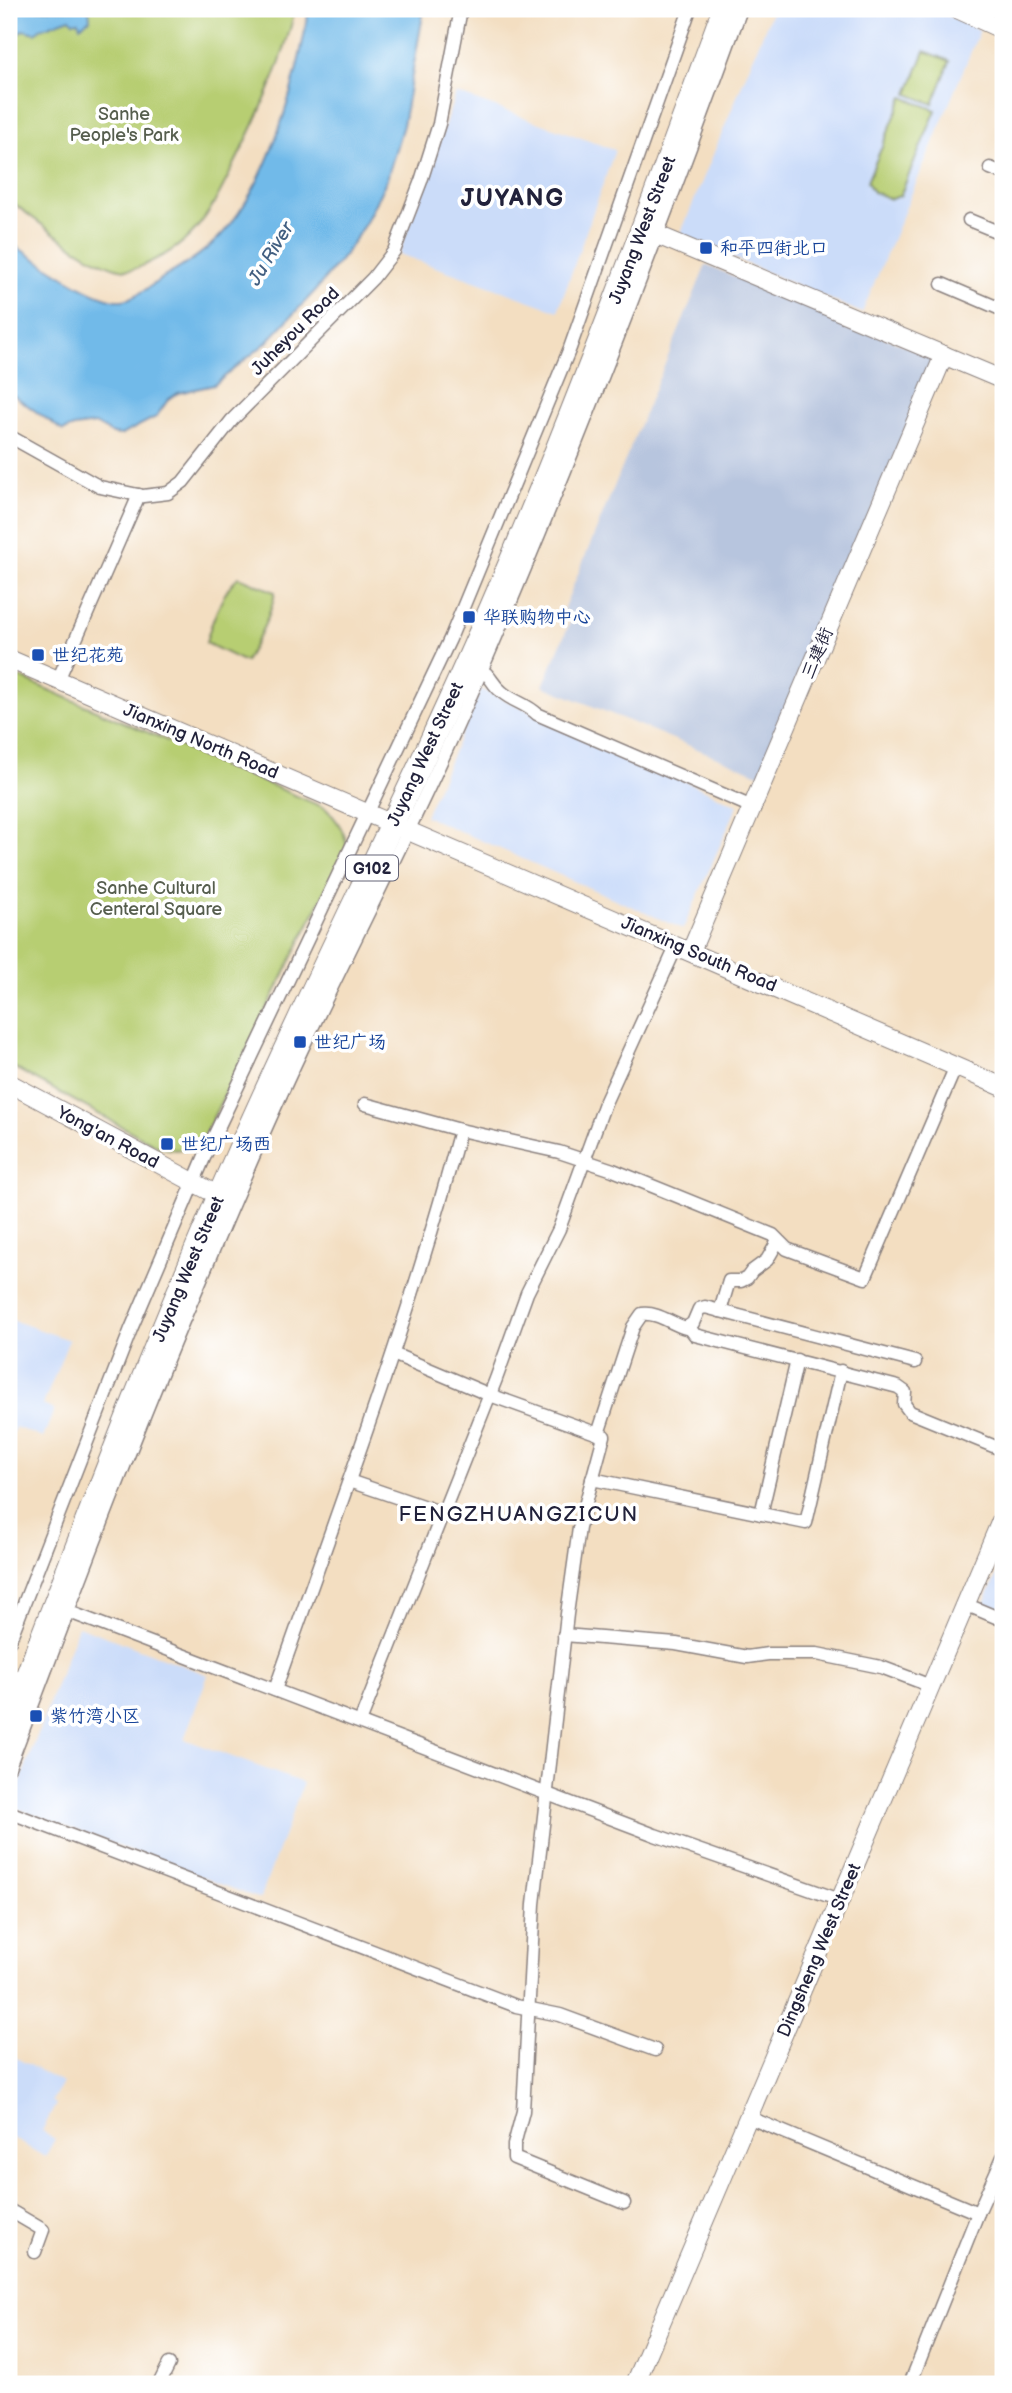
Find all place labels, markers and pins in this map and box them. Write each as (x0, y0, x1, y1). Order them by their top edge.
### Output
place label: 和平四街北口 (720, 238, 828, 259)
marker: 和平四街北口 (698, 240, 714, 256)
place label: 华联购物中心 (483, 607, 591, 628)
marker: 华联购物中心 (461, 609, 477, 625)
place label: 世纪花苑 (52, 645, 124, 666)
marker: 世纪花苑 (30, 647, 46, 663)
place label: 世纪广场 (314, 1032, 386, 1053)
marker: 世纪广场 (292, 1034, 308, 1050)
place label: 世纪广场西 (181, 1134, 271, 1155)
marker: 世纪广场西 (159, 1136, 175, 1152)
place label: 紫竹湾小区 (50, 1706, 140, 1727)
marker: 紫竹湾小区 (28, 1708, 44, 1724)

